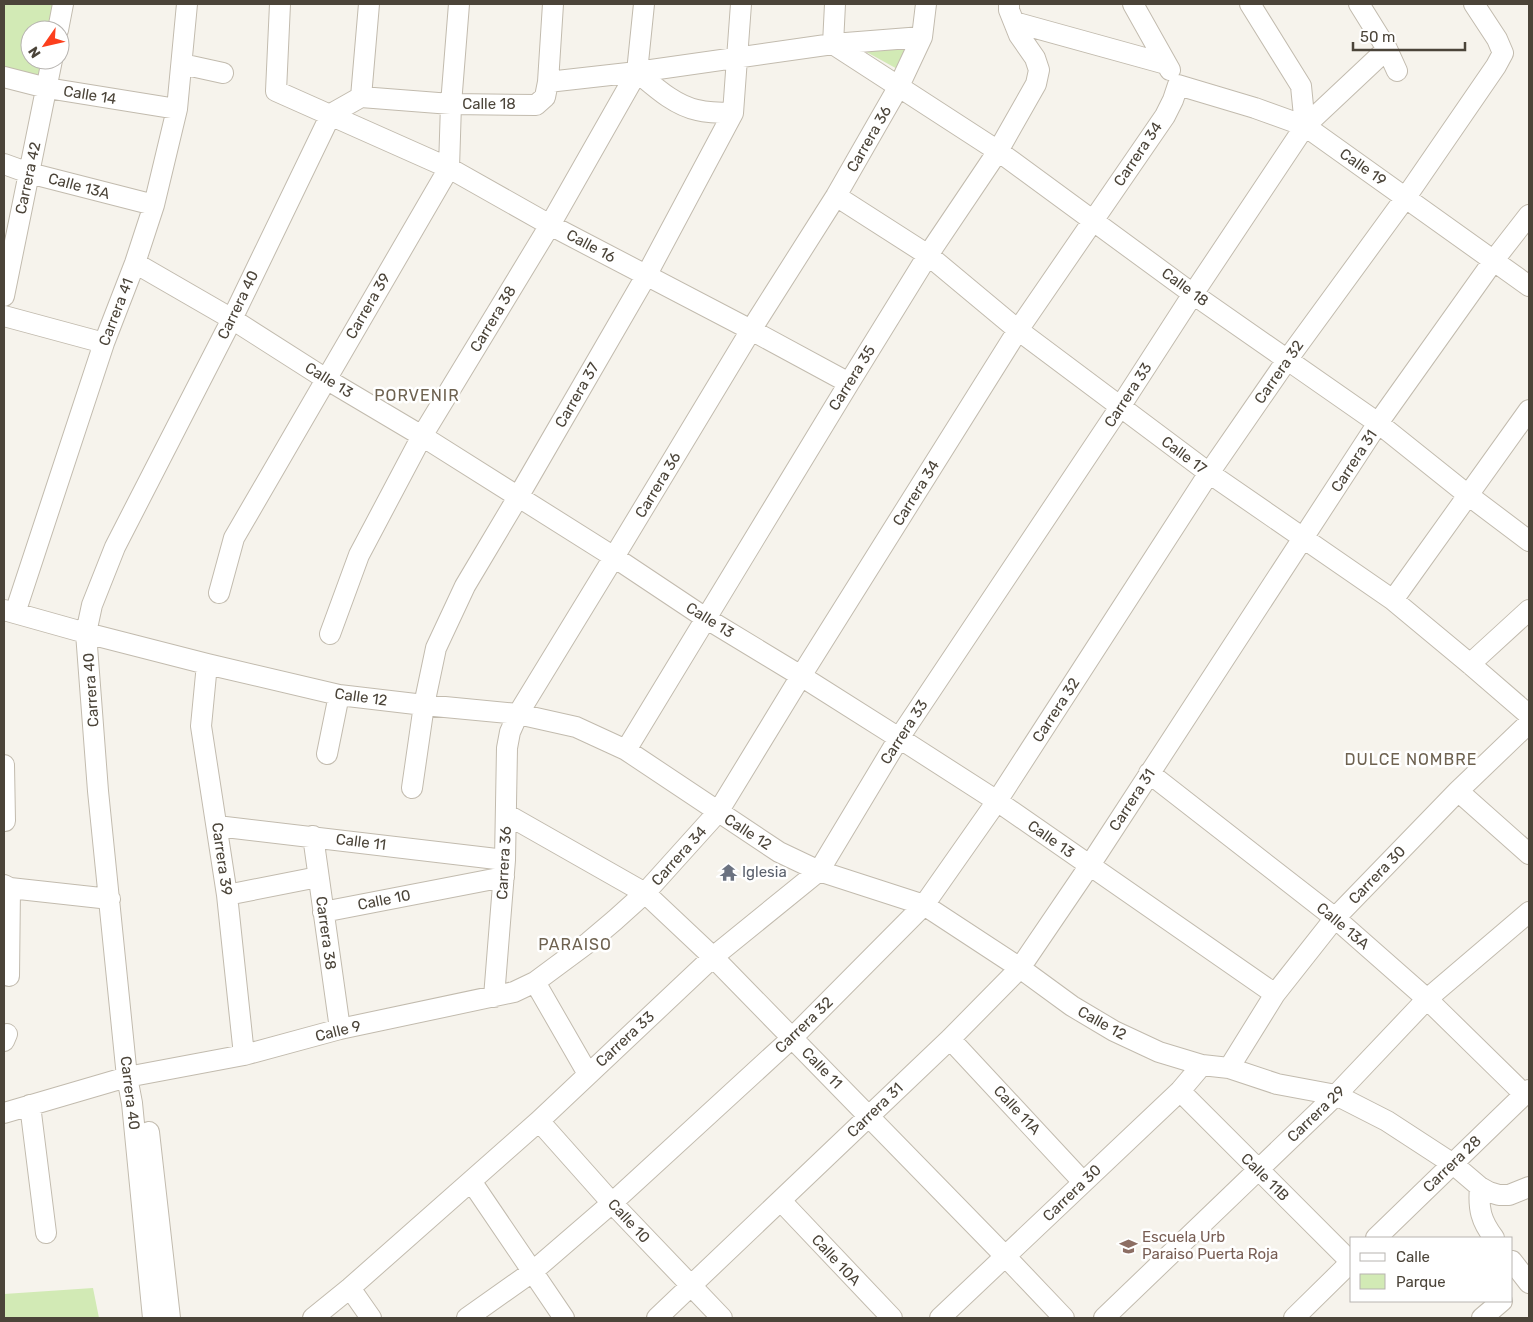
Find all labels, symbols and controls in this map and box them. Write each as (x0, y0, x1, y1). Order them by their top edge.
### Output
north arrow (20, 20, 70, 70)
scale bar (1353, 20, 1466, 52)
text: 50 m (1360, 28, 1395, 46)
text: N (25, 43, 45, 61)
street label: Calle 14 (62, 82, 118, 108)
street label: Calle 18 (462, 95, 516, 113)
street label: Carrera 36 (843, 103, 895, 175)
street label: Carrera 34 (1110, 118, 1166, 190)
street label: Carrera 42 (12, 140, 44, 216)
street label: Calle 19 (1336, 144, 1390, 190)
street label: Calle 13A (46, 169, 112, 203)
street label: Calle 16 (563, 226, 619, 266)
street label: Calle 18 (1158, 264, 1212, 310)
street label: Carrera 40 (214, 268, 262, 342)
street label: Carrera 39 (342, 270, 394, 342)
street label: Carrera 41 (95, 276, 137, 348)
street label: Carrera 38 (466, 283, 520, 355)
street label: Carrera 32 (1251, 337, 1307, 407)
street label: Carrera 35 (825, 342, 879, 414)
street label: Calle 13 (302, 358, 356, 402)
street label: Carrera 37 (551, 359, 603, 431)
street label: Carrera 33 (1100, 359, 1156, 431)
district label: PORVENIR (374, 386, 460, 405)
street label: Carrera 31 (1327, 426, 1381, 496)
street label: Calle 17 (1158, 432, 1210, 478)
street label: Carrera 36 (631, 449, 685, 521)
street label: Carrera 34 (889, 457, 943, 529)
street label: Calle 13 (683, 598, 737, 642)
street label: Carrera 40 (79, 652, 103, 728)
street label: Carrera 32 (1028, 674, 1084, 746)
street label: Calle 12 (334, 684, 389, 710)
street label: Carrera 33 (876, 696, 932, 768)
district label: DULCE NOMBRE (1345, 750, 1477, 769)
street label: Carrera 31 (1105, 765, 1159, 835)
street label: Calle 12 (721, 810, 775, 854)
street label: Calle 13 (1024, 816, 1078, 862)
street label: Carrera 39 (208, 821, 236, 897)
street label: Carrera 34 (648, 823, 710, 889)
street label: Carrera 36 (493, 826, 515, 900)
street label: Calle 11 (335, 830, 387, 854)
street label: Carrera 30 (1345, 842, 1409, 908)
temple icon: Iglesia (718, 862, 738, 882)
place label: Iglesia (742, 863, 787, 881)
street label: Calle 10 (356, 886, 412, 914)
street label: Carrera 38 (312, 895, 340, 971)
street label: Calle 13A (1313, 899, 1373, 953)
district label: PARAISO (538, 935, 612, 954)
street label: Carrera 32 (771, 993, 837, 1057)
street label: Calle 12 (1075, 1002, 1130, 1044)
street label: Carrera 33 (592, 1007, 658, 1071)
street label: Calle 9 (313, 1017, 363, 1045)
street label: Calle 11 (798, 1044, 846, 1092)
street label: Carrera 40 (117, 1055, 143, 1131)
street label: Carrera 31 (843, 1079, 907, 1141)
street label: Calle 11A (990, 1082, 1044, 1138)
street label: Carrera 29 (1283, 1082, 1349, 1146)
street label: Carrera 28 (1419, 1132, 1485, 1196)
street label: Calle 11B (1237, 1149, 1293, 1205)
street label: Carrera 30 (1039, 1161, 1105, 1225)
street label: Calle 10 (604, 1195, 654, 1247)
place label: Escuela Urb Paraiso Puerta Roja (1142, 1228, 1278, 1263)
street label: Calle 10A (808, 1231, 864, 1289)
school or university icon: Escuela Urb Paraiso Puerta Roja (1118, 1236, 1138, 1256)
legend (1350, 1237, 1513, 1302)
text: Calle (1396, 1248, 1430, 1266)
text: Parque (1396, 1273, 1446, 1291)

